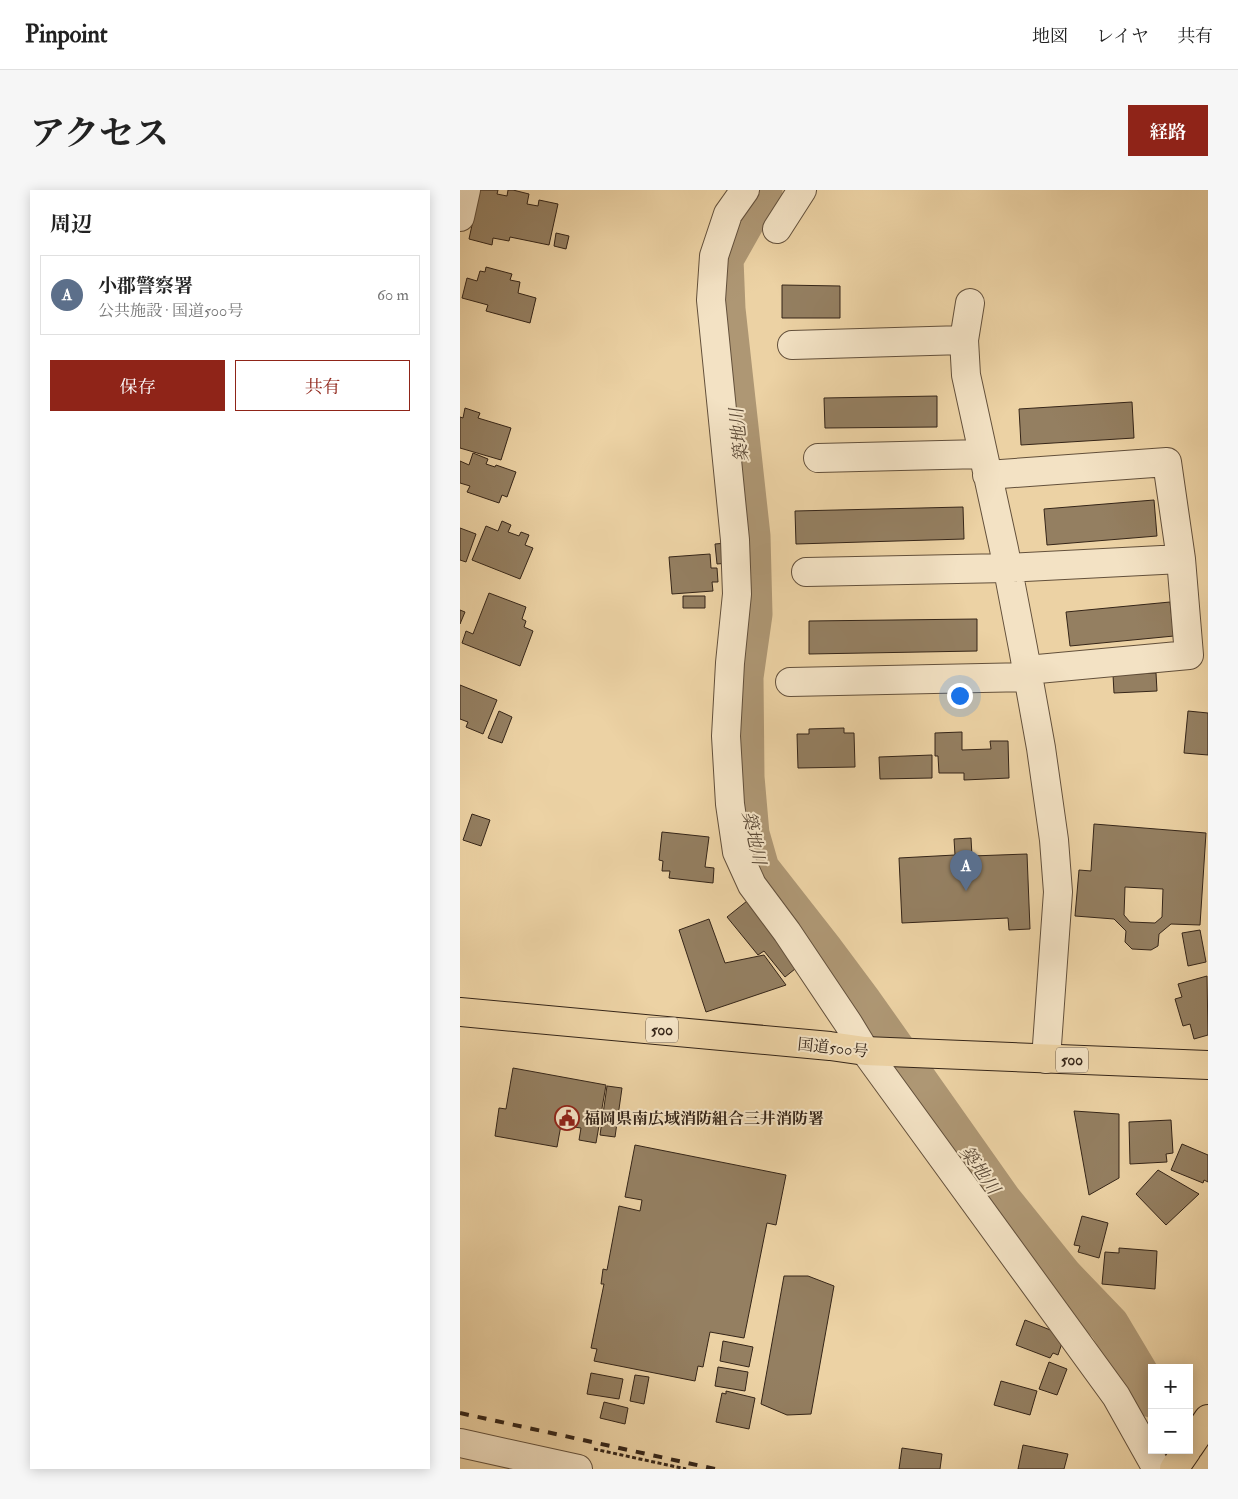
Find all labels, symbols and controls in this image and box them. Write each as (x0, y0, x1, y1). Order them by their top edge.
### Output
text: Pinpoint (25, 19, 108, 50)
text: 地図 (1032, 25, 1068, 48)
text: レイヤ (1096, 25, 1149, 48)
text: 共有 (1177, 25, 1213, 48)
button: 経路 (1128, 105, 1208, 156)
text: アクセス (30, 112, 169, 156)
text: 周辺 (50, 211, 92, 238)
text: 小郡警察署 (98, 274, 193, 298)
text: A (62, 285, 72, 305)
text: 60 m (377, 285, 409, 305)
text: 公共施設 · 国道500号 (98, 301, 243, 321)
button: 保存 (50, 360, 225, 411)
button: 共有 (235, 360, 410, 411)
water label: 築地川 (725, 405, 754, 463)
your location (947, 683, 973, 709)
water label: 築地川 (737, 809, 771, 869)
pin: A (950, 850, 982, 891)
road number: 500 (646, 1018, 678, 1042)
street label: 国道500号 (796, 1034, 869, 1062)
road number: 500 (1056, 1048, 1088, 1072)
public building icon: 福岡県南広域消防組合三井消防署 (554, 1105, 580, 1131)
place label: 福岡県南広域消防組合三井消防署 (583, 1109, 824, 1129)
water label: 築地川 (955, 1142, 1006, 1201)
map controls (1148, 1364, 1193, 1454)
button: + (1148, 1364, 1193, 1409)
button: − (1148, 1409, 1193, 1454)

